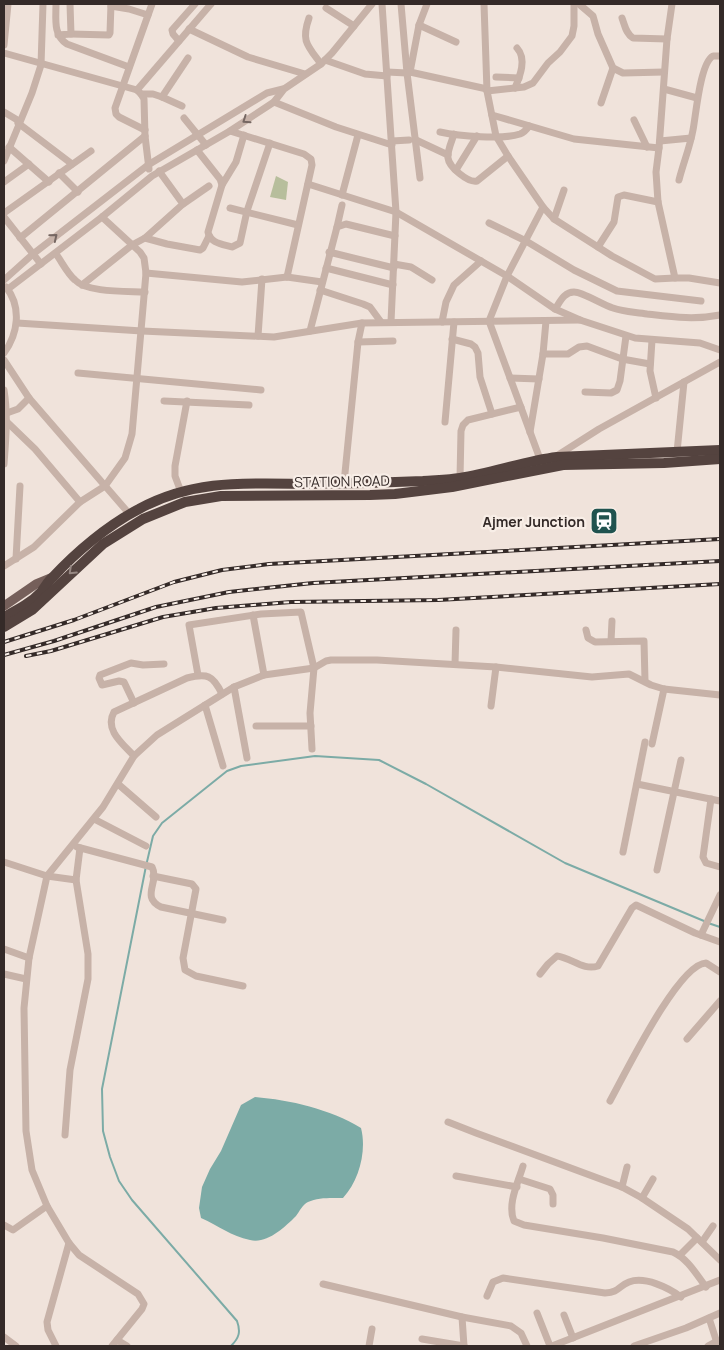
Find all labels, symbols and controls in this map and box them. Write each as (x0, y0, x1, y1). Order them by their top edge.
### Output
one-way arrow (243, 114, 252, 123)
one-way arrow (49, 234, 58, 243)
street label: STATION ROAD (294, 471, 390, 491)
station icon: Ajmer Junction (589, 506, 619, 536)
place label: Ajmer Junction (482, 512, 585, 531)
one-way arrow (69, 565, 78, 574)

